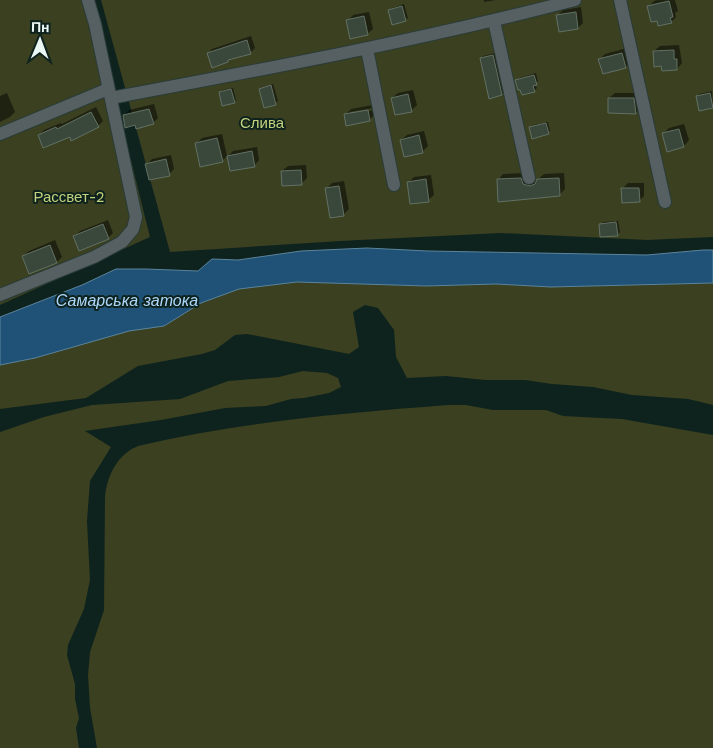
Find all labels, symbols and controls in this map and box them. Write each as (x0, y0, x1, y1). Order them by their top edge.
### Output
north arrow (15, 15, 65, 65)
text: Пн (31, 19, 50, 35)
park label: Слива (240, 114, 285, 132)
park label: Рассвет-2 (33, 188, 105, 206)
water label: Самарська затока (56, 291, 198, 310)

